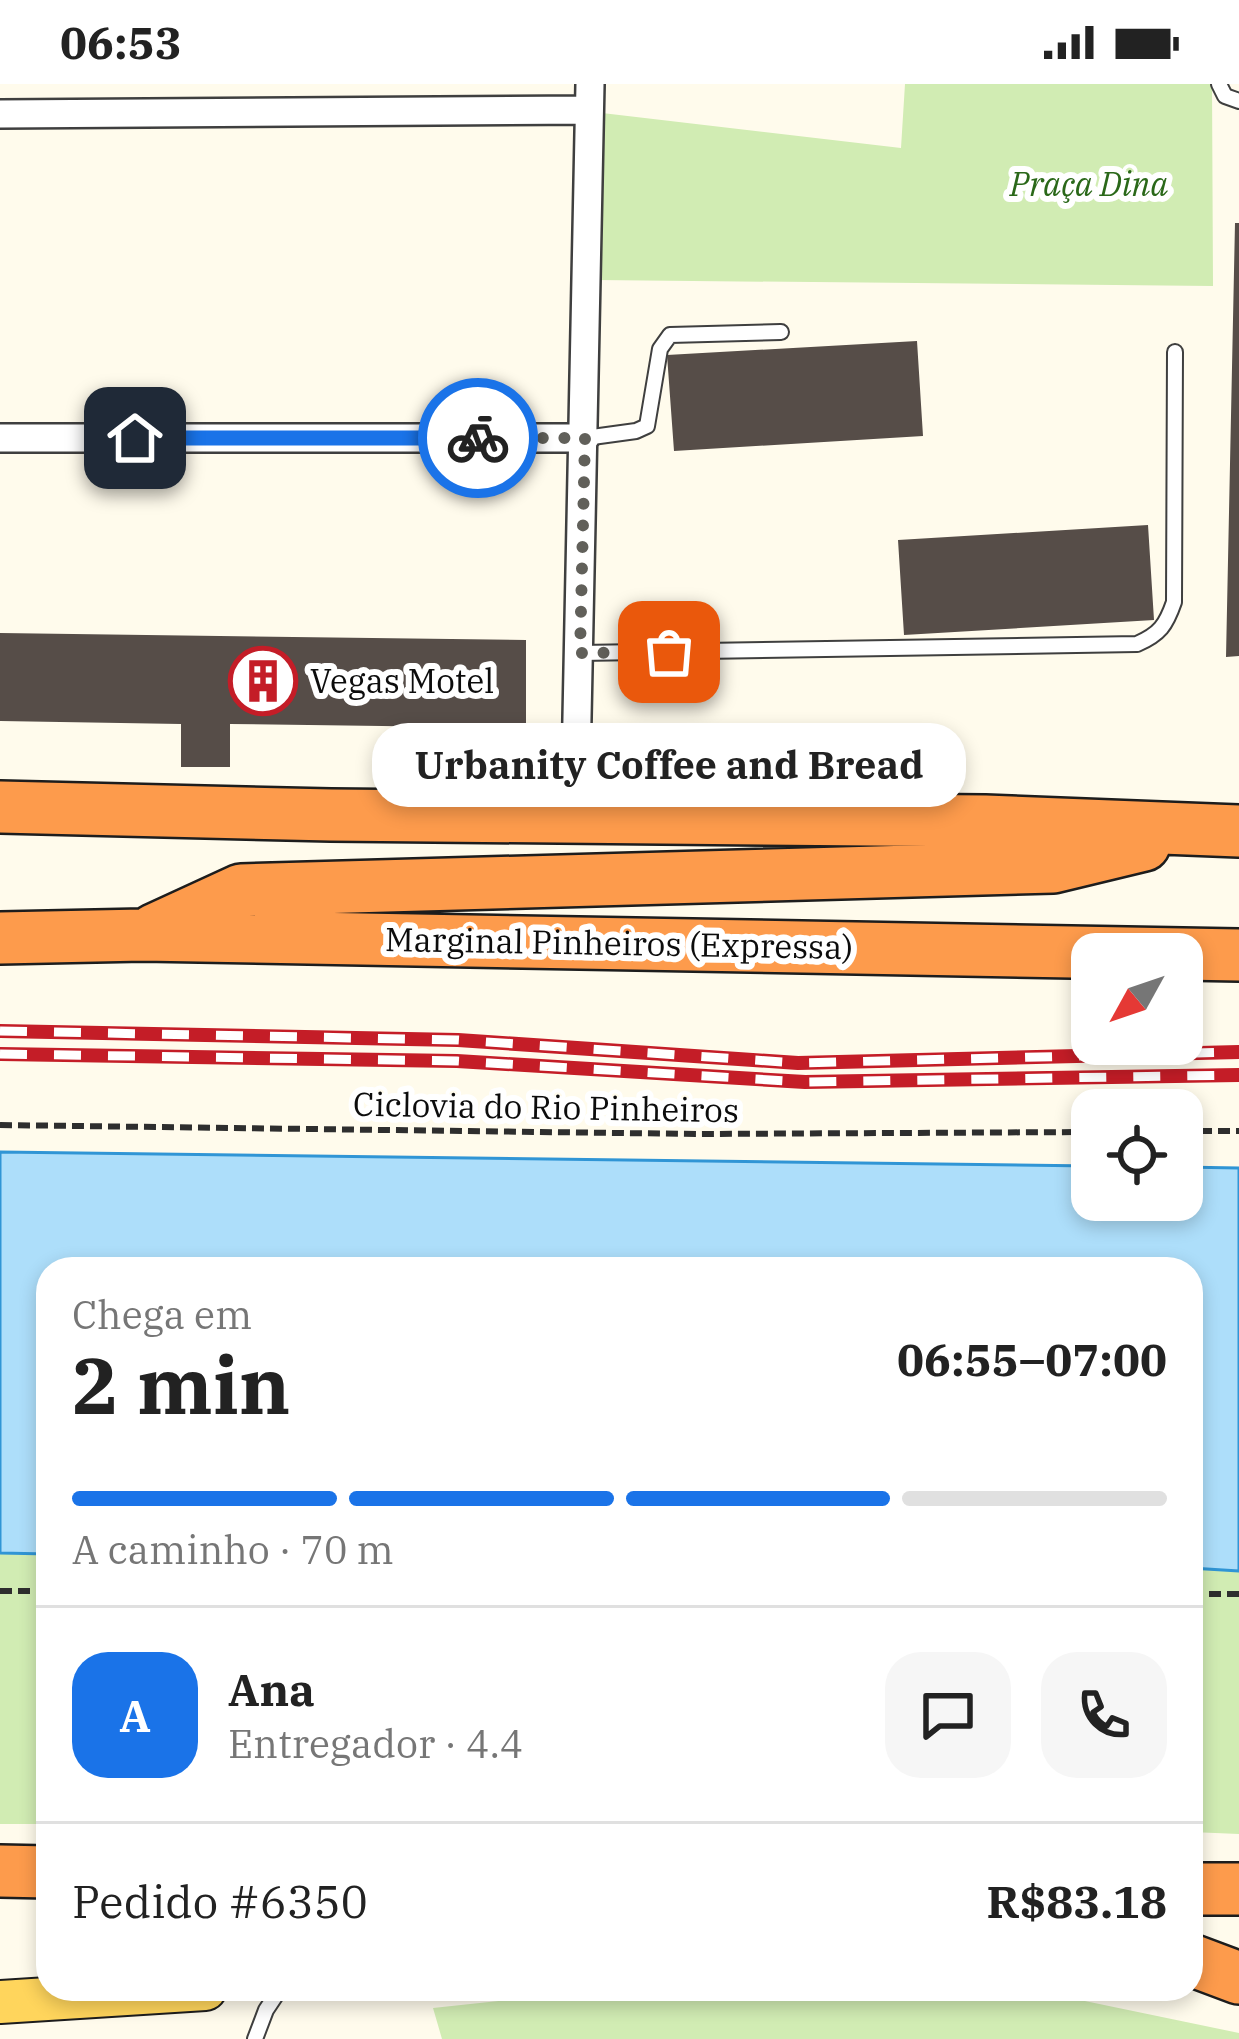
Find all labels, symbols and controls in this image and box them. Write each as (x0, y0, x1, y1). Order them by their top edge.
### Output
text: 06:53 (60, 13, 182, 71)
park label: Praça Dina (1009, 162, 1168, 205)
courier (418, 378, 538, 498)
pin (84, 387, 186, 489)
icon: home (102, 405, 168, 471)
icon: bike (445, 405, 511, 471)
pin (618, 601, 720, 703)
icon: bag (636, 619, 702, 685)
building icon: Vegas Motel (228, 646, 298, 716)
place label: Vegas Motel (310, 659, 494, 702)
callout: Urbanity Coffee and Bread (372, 724, 966, 808)
text: Urbanity Coffee and Bread (414, 739, 924, 790)
street label: Marginal Pinheiros (Expressa) (385, 917, 853, 968)
north arrow (1071, 933, 1203, 1065)
map controls (1071, 933, 1203, 1221)
street label: Ciclovia do Rio Pinheiros (353, 1082, 739, 1131)
button: locate (1071, 1089, 1203, 1221)
text: Chega em (72, 1289, 252, 1340)
text: 06:55–07:00 (897, 1330, 1167, 1388)
text: 2 min (72, 1334, 290, 1435)
text: A caminho · 70 m (72, 1524, 394, 1575)
button: chat (885, 1652, 1011, 1778)
button: phone (1041, 1652, 1167, 1778)
text: Ana (228, 1660, 315, 1718)
text: A (119, 1686, 151, 1744)
text: Entregador · 4.4 (228, 1718, 523, 1769)
text: Pedido #6350 (72, 1872, 368, 1930)
text: R$83.18 (986, 1872, 1167, 1930)

